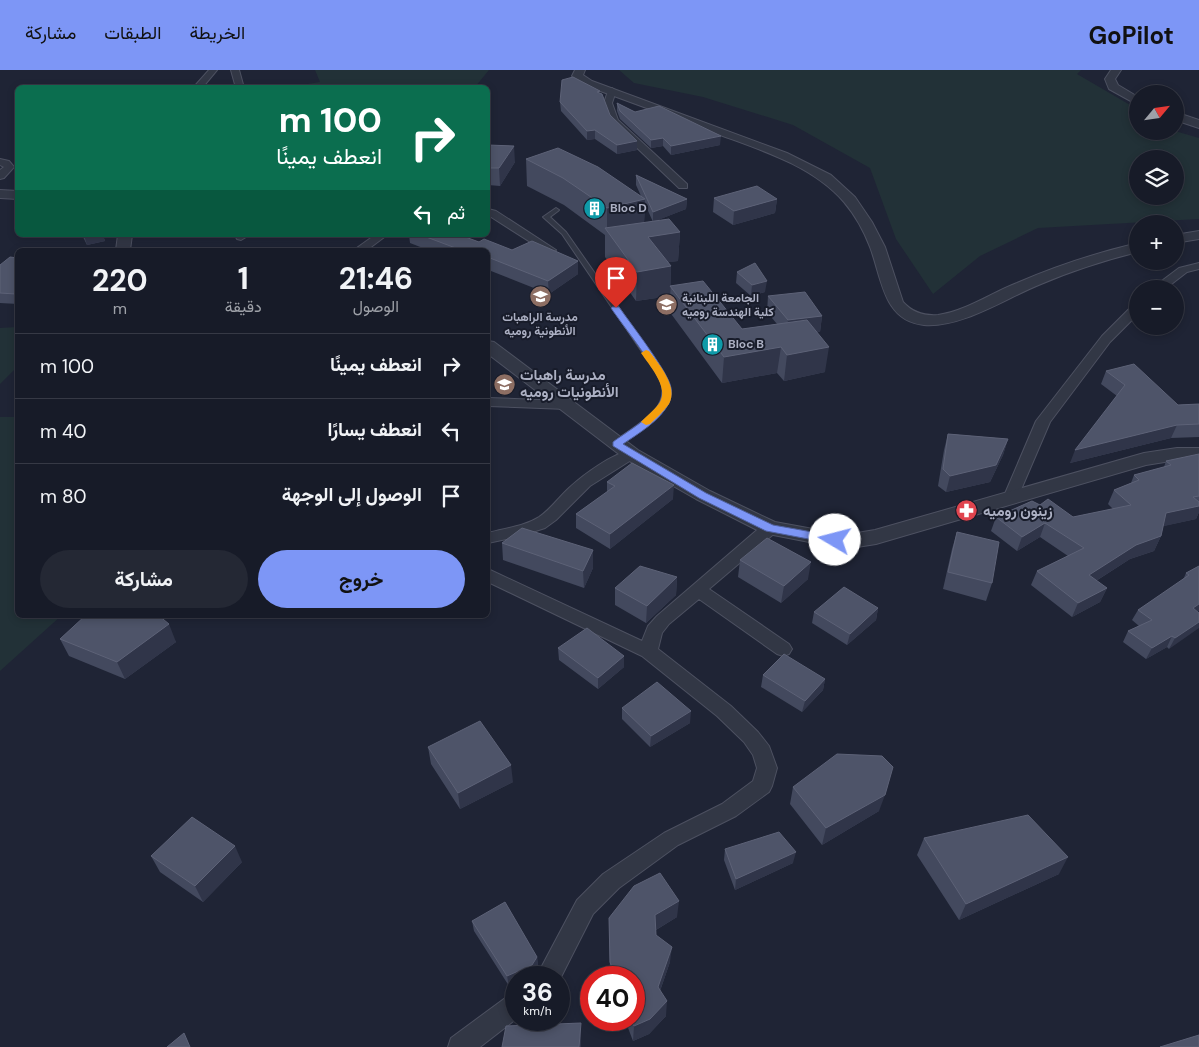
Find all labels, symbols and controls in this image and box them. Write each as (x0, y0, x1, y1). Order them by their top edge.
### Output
text: GoPilot (1088, 20, 1174, 51)
text: مشاركة (25, 21, 76, 45)
text: الطبقات (104, 21, 161, 45)
text: الخريطة (189, 21, 245, 45)
north arrow (1129, 85, 1184, 140)
map controls (1129, 85, 1184, 335)
text: 100 m (279, 97, 382, 143)
icon: right (400, 105, 465, 170)
text: انعطف يمينًا (276, 142, 382, 171)
button: layers (1129, 150, 1184, 205)
building icon: Bloc D (582, 196, 606, 220)
icon: left (409, 200, 437, 228)
text: ثم (447, 200, 465, 225)
place label: Bloc D (610, 200, 647, 216)
button: + (1129, 215, 1184, 270)
pin (595, 257, 637, 308)
text: 1 (238, 259, 249, 298)
text: 21:46 (339, 259, 413, 298)
text: 220 (92, 261, 148, 300)
icon: arrive (602, 264, 630, 292)
button: − (1129, 280, 1184, 335)
school or university icon: مدرسة الراهبات الأنطونية روميه (528, 284, 552, 308)
place label: الجامعة اللبنانية كلية الهندسة روميه (682, 290, 774, 320)
school or university icon: الجامعة اللبنانية كلية الهندسة روميه (654, 293, 678, 317)
text: دقيقة (225, 296, 262, 317)
text: الوصول (353, 296, 399, 317)
text: m (113, 298, 127, 319)
place label: مدرسة الراهبات الأنطونية روميه (502, 309, 578, 339)
building icon: Bloc B (700, 332, 724, 356)
place label: Bloc B (728, 336, 764, 352)
text: انعطف يمينًا (330, 352, 422, 377)
icon: right (437, 352, 465, 380)
text: 100 m (40, 354, 94, 379)
place label: مدرسة راهبات الأنطونيات روميه (520, 365, 619, 402)
school or university icon: مدرسة راهبات الأنطونيات روميه (492, 372, 516, 396)
text: انعطف يسارًا (328, 417, 422, 442)
icon: left (437, 417, 465, 445)
text: 40 m (40, 419, 87, 444)
text: الوصول إلى الوجهة (282, 482, 422, 507)
icon: arrive (437, 482, 465, 510)
text: 80 m (40, 484, 87, 509)
pharmacy icon: زينون روميه (955, 499, 979, 523)
place label: زينون روميه (983, 501, 1053, 521)
position arrow (808, 513, 860, 565)
button: مشاركة (40, 550, 248, 608)
button: خروج (258, 550, 465, 608)
speed limit sign: 40 (580, 966, 645, 1031)
text: 36 (522, 976, 553, 1009)
text: km/h (523, 1003, 552, 1019)

